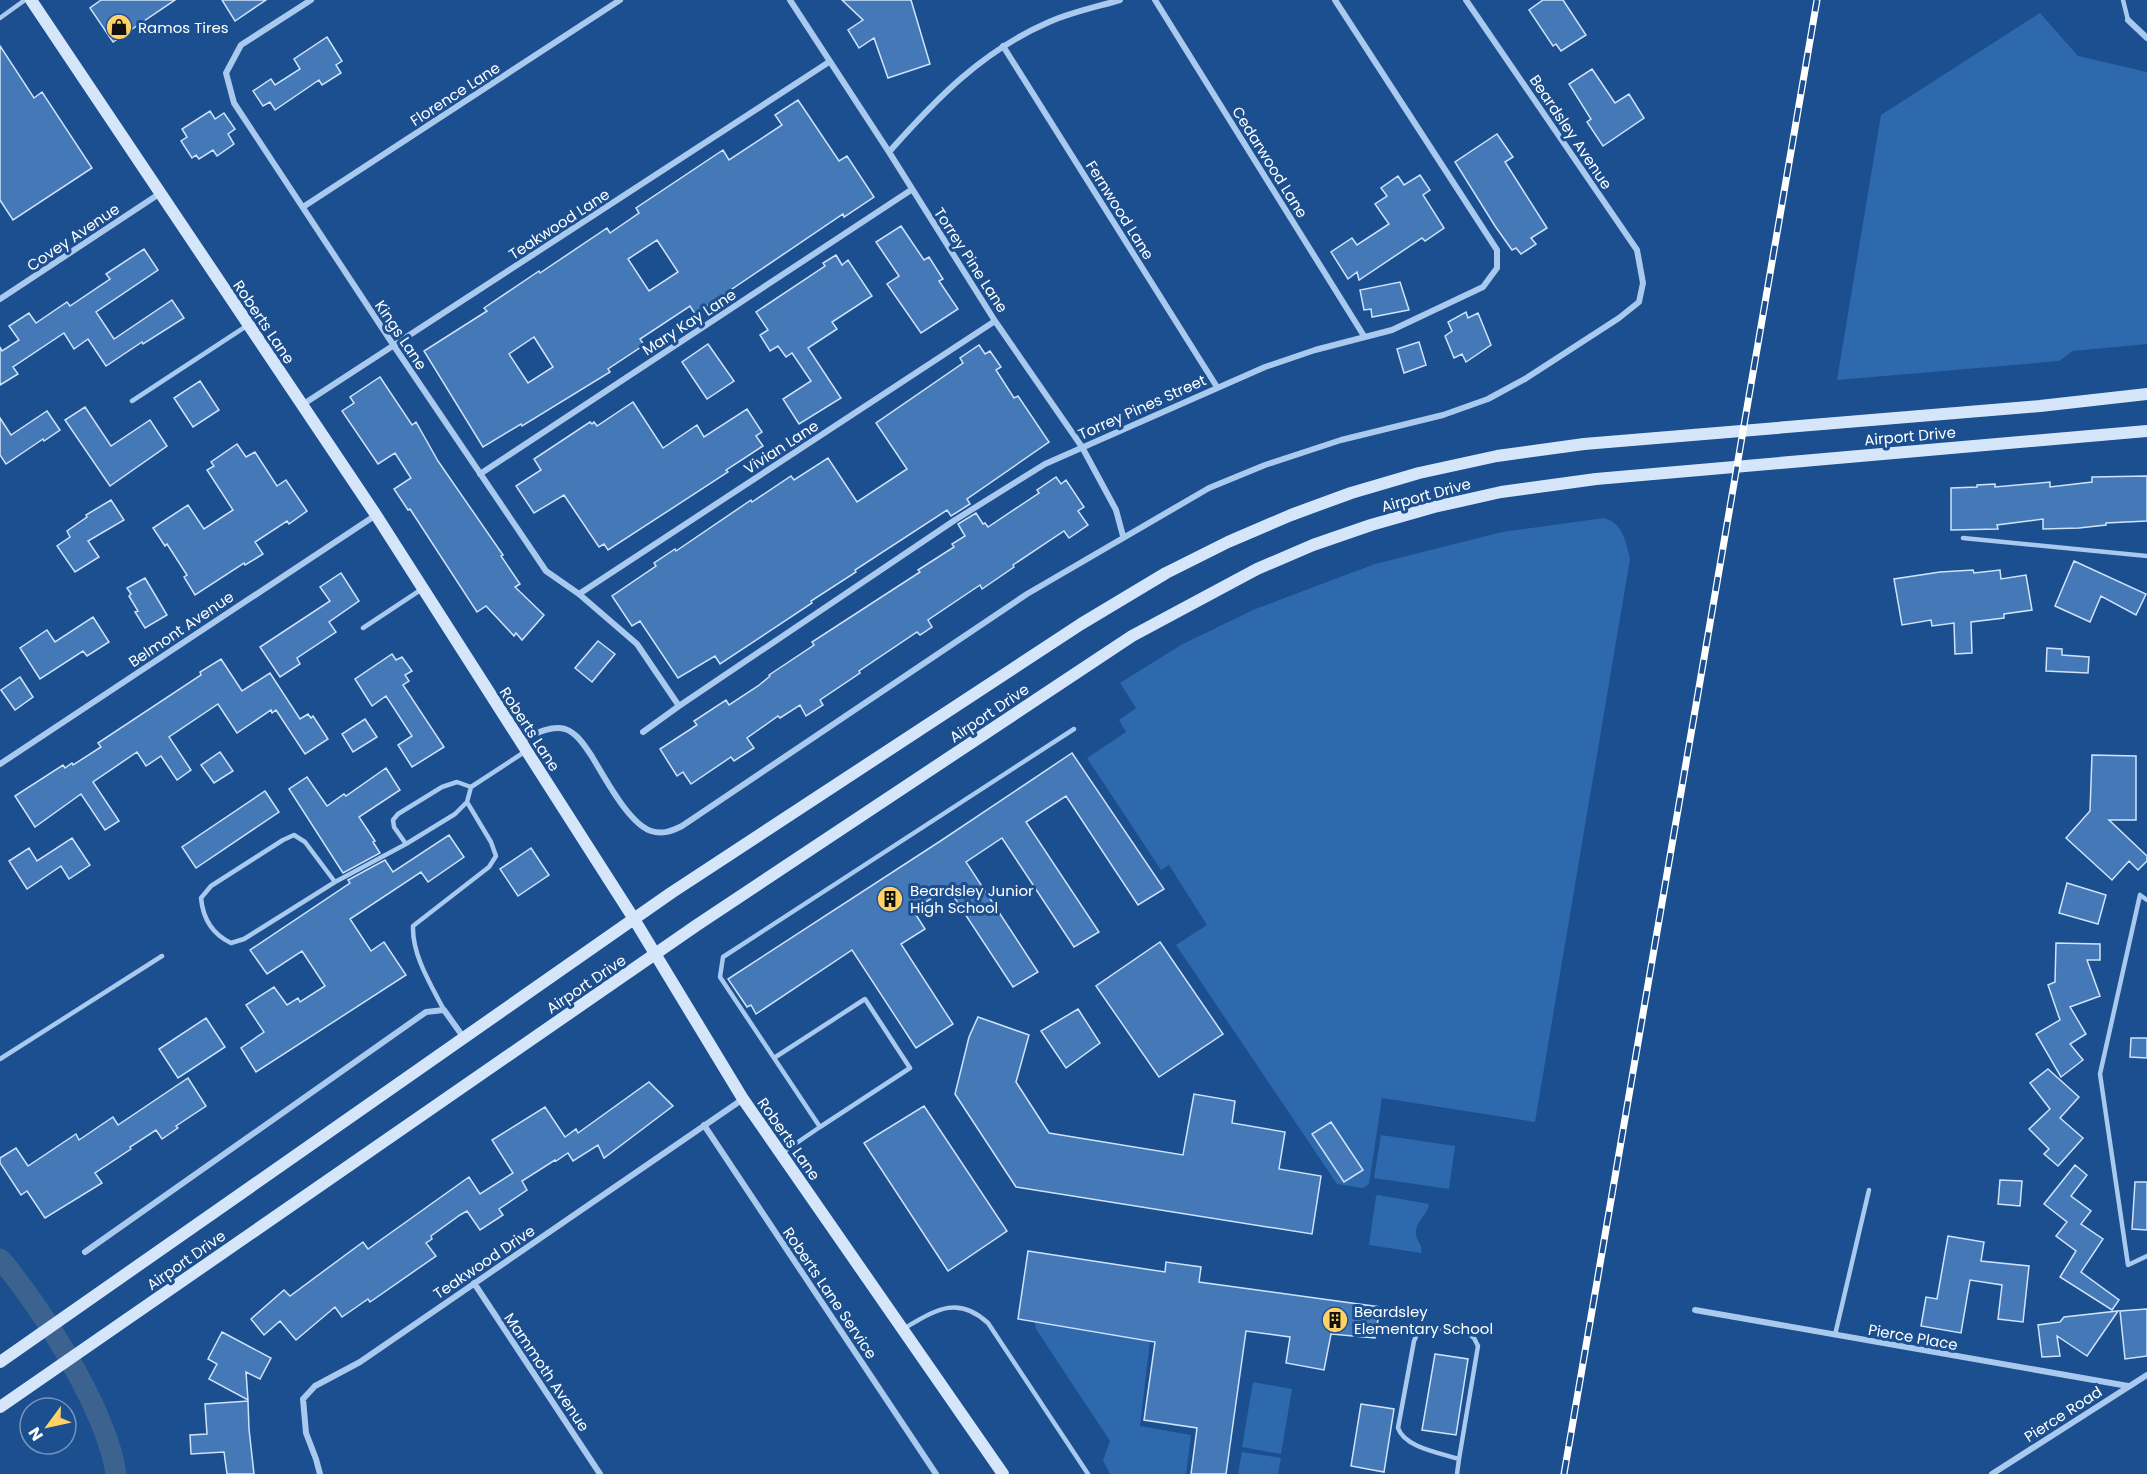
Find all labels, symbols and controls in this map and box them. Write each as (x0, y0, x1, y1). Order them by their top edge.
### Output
shop icon: Ramos Tires (104, 12, 134, 42)
place label: Ramos Tires (138, 17, 229, 38)
street label: Florence Lane (406, 57, 504, 131)
street label: Beardsley Avenue (1525, 71, 1617, 193)
street label: Cedarwood Lane (1227, 102, 1313, 222)
street label: Fernwood Lane (1081, 156, 1159, 264)
street label: Teakwood Lane (504, 183, 614, 265)
street label: Covey Avenue (22, 198, 124, 276)
street label: Torrey Pine Lane (929, 203, 1013, 317)
street label: Roberts Lane (228, 276, 300, 368)
street label: Mary Kay Lane (638, 284, 740, 360)
street label: Kings Lane (370, 296, 432, 374)
street label: Torrey Pines Street (1075, 369, 1209, 445)
street label: Vivian Lane (740, 415, 822, 479)
street label: Airport Drive (1863, 422, 1957, 450)
street label: Airport Drive (1379, 473, 1473, 517)
street label: Belmont Avenue (124, 586, 238, 672)
street label: Airport Drive (945, 679, 1033, 747)
street label: Roberts Lane (495, 683, 565, 775)
place label: Beardsley Junior High School (910, 880, 1034, 918)
building icon: Beardsley Junior High School (875, 884, 905, 914)
street label: Airport Drive (542, 950, 630, 1018)
street label: Roberts Lane (753, 1093, 825, 1185)
street label: Teakwood Drive (429, 1220, 539, 1304)
street label: Roberts Lane Service (778, 1223, 882, 1363)
street label: Airport Drive (142, 1225, 230, 1295)
place label: Beardsley Elementary School (1354, 1301, 1493, 1339)
building icon: Beardsley Elementary School (1320, 1305, 1350, 1335)
street label: Mammoth Avenue (499, 1309, 595, 1435)
street label: Pierce Place (1867, 1319, 1959, 1355)
street label: Pierce Road (2020, 1381, 2106, 1447)
north arrow (18, 1396, 78, 1456)
text: N (23, 1423, 49, 1445)

